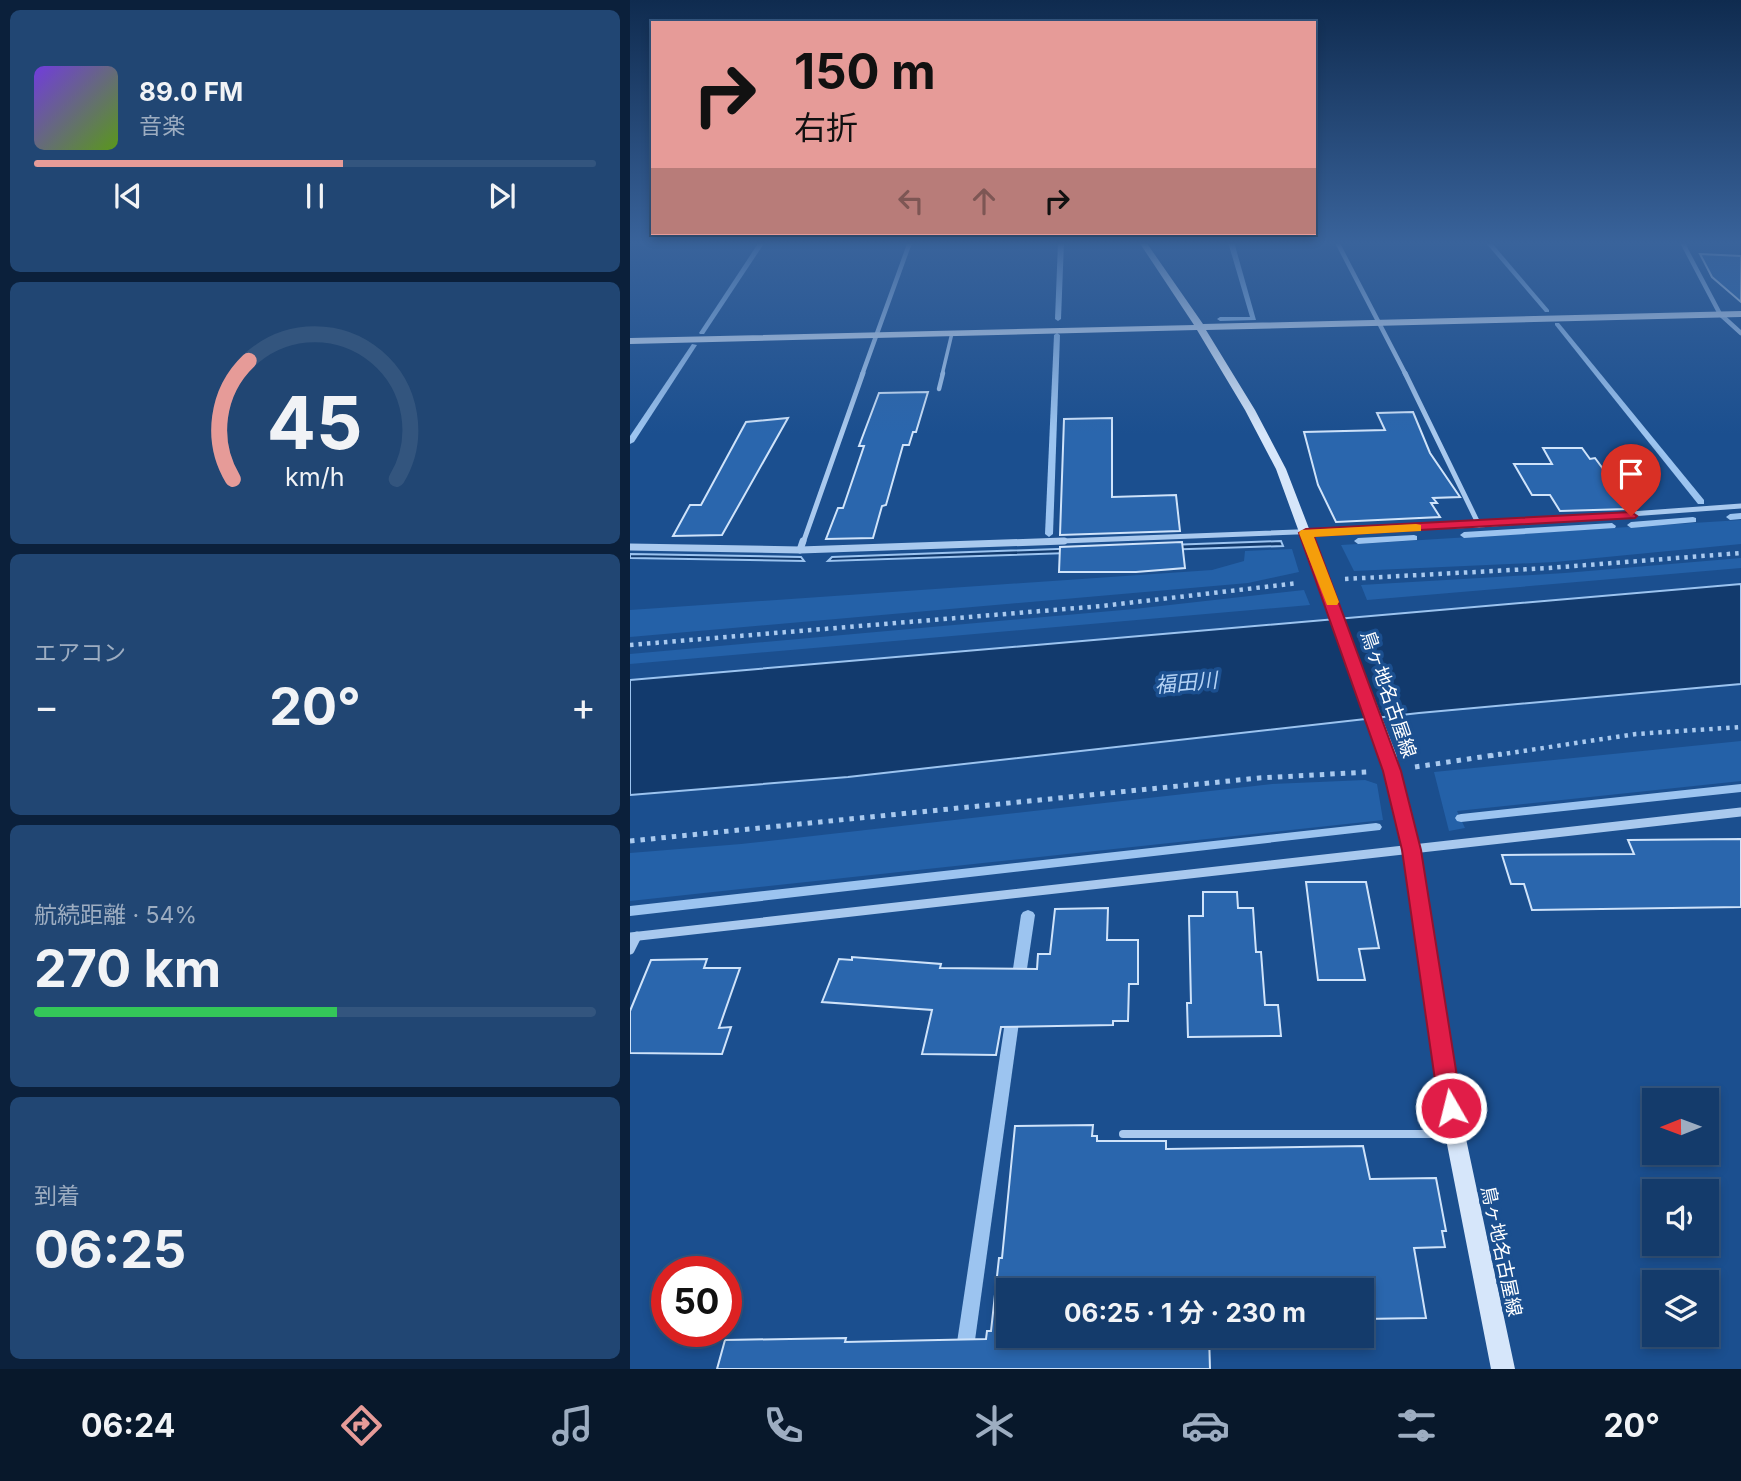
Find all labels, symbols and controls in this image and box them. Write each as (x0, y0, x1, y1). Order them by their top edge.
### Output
text: 150 m (794, 42, 936, 101)
icon: right (679, 49, 770, 140)
text: 89.0 FM (139, 76, 243, 107)
text: 右折 (794, 108, 858, 147)
text: 音楽 (139, 112, 185, 140)
icon: previous (109, 177, 147, 215)
icon: pause (296, 177, 334, 215)
icon: next (483, 177, 521, 215)
icon: left (892, 182, 930, 220)
icon: ahead (965, 182, 1003, 220)
icon: right (1038, 182, 1076, 220)
text: 45 (267, 378, 363, 467)
pin (1601, 444, 1661, 516)
icon: arrive (1612, 455, 1650, 493)
text: km/h (285, 461, 345, 491)
street label: 鳥ヶ地名古屋線 (1356, 628, 1421, 761)
text: エアコン (34, 639, 126, 667)
water label: 福田川 (1153, 667, 1220, 698)
text: 20° (269, 675, 361, 738)
text: − (34, 683, 59, 729)
text: + (571, 683, 596, 729)
text: 航続距離 · 54% (34, 901, 197, 929)
text: 270 km (34, 937, 221, 1000)
position arrow (1414, 1071, 1488, 1145)
north arrow (1642, 1088, 1718, 1166)
map controls (1642, 1088, 1719, 1347)
button: sound (1642, 1179, 1719, 1256)
text: 到着 (34, 1182, 80, 1210)
street label: 鳥ヶ地名古屋線 (1476, 1184, 1527, 1319)
text: 06:25 (34, 1218, 186, 1281)
speed limit sign: 50 (651, 1256, 742, 1347)
button: layers (1642, 1270, 1719, 1347)
text: 06:25 · 1 分 · 230 m (1064, 1297, 1306, 1328)
icon: directions (337, 1401, 386, 1450)
icon: music (548, 1401, 597, 1450)
icon: phone (759, 1401, 808, 1450)
icon: climate (970, 1401, 1019, 1450)
icon: car (1181, 1401, 1230, 1450)
icon: filters (1392, 1401, 1441, 1450)
text: 06:24 (81, 1406, 175, 1445)
text: 20° (1603, 1406, 1660, 1445)

